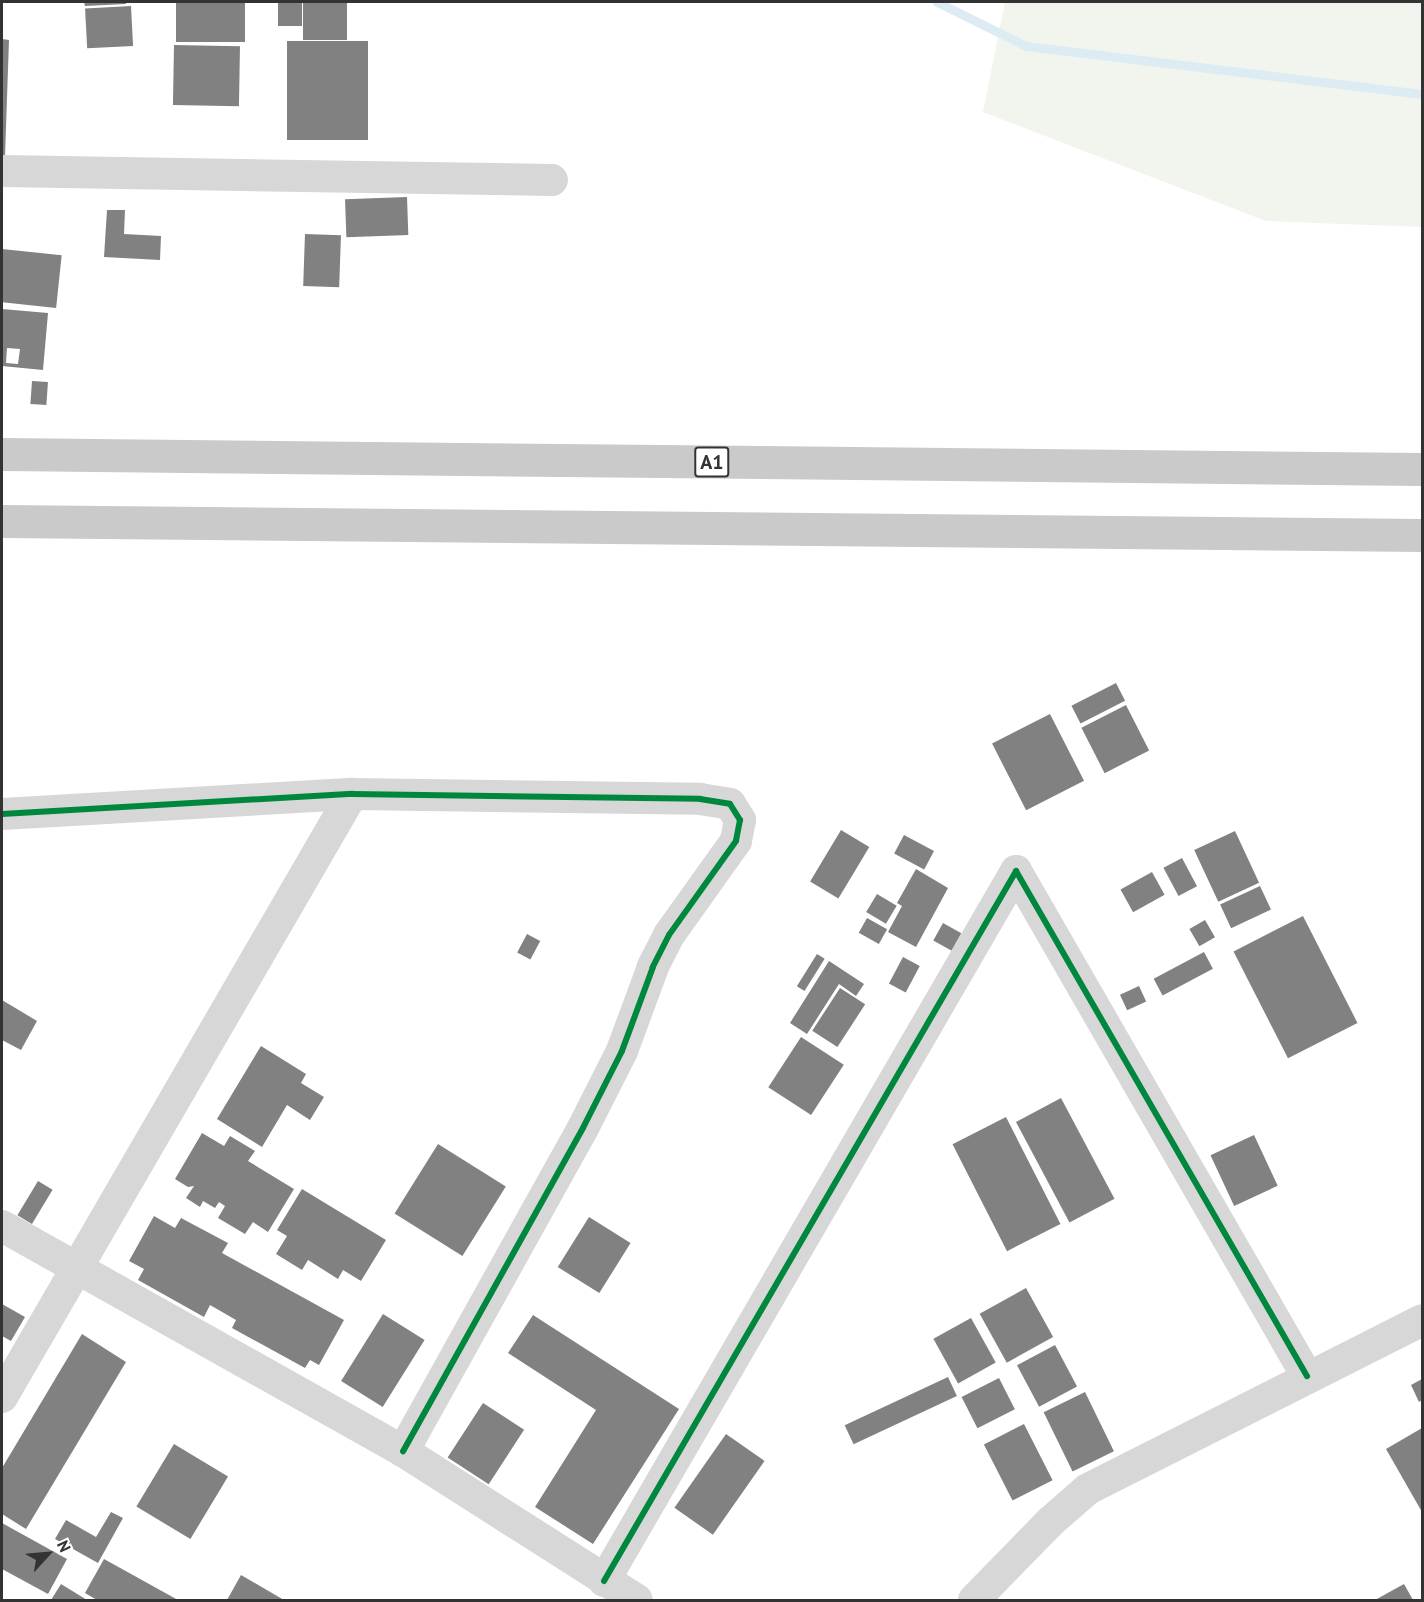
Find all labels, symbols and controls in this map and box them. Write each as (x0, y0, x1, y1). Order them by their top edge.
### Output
road number: A1 (694, 445, 730, 479)
north arrow (18, 1524, 78, 1584)
text: N (53, 1537, 75, 1555)

